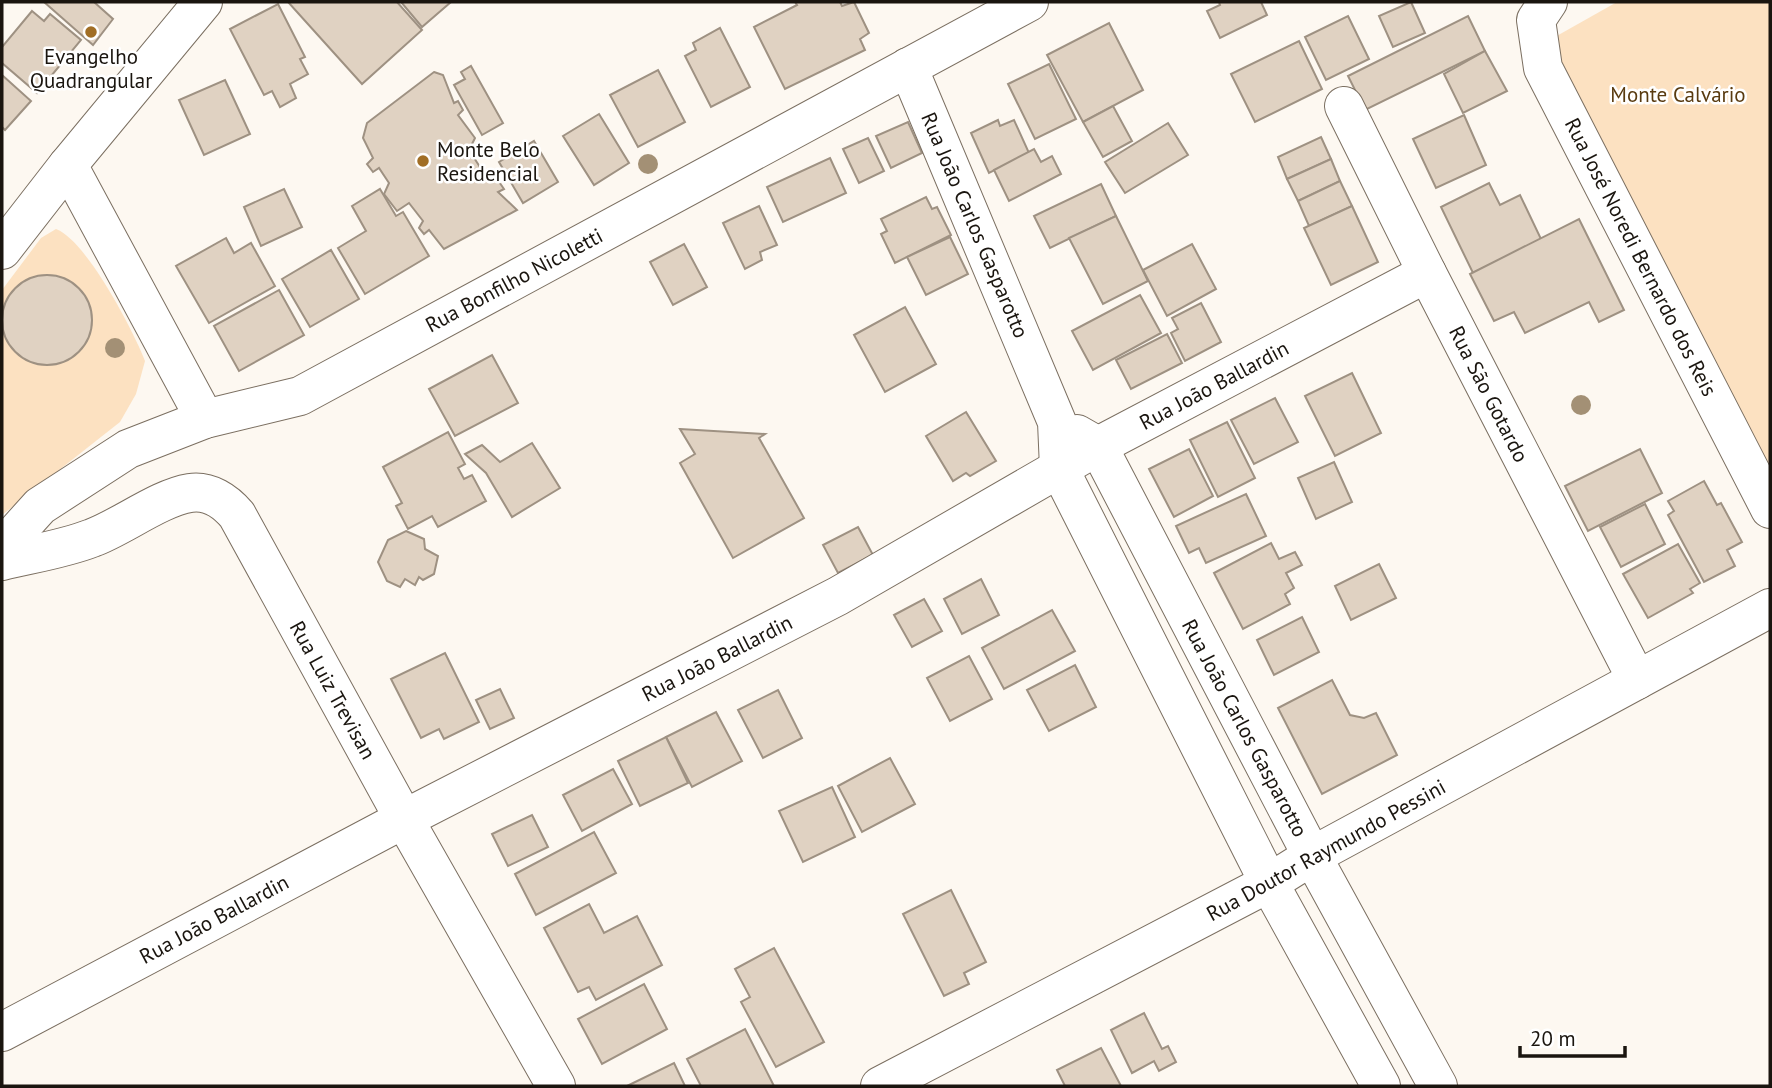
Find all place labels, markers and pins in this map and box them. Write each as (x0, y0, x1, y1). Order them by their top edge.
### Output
marker: Evangelho Quadrangular (83, 24, 99, 40)
place label: Evangelho Quadrangular (30, 43, 152, 94)
place label: Monte Belo Residencial (437, 136, 540, 187)
marker: Monte Belo Residencial (415, 153, 431, 169)

